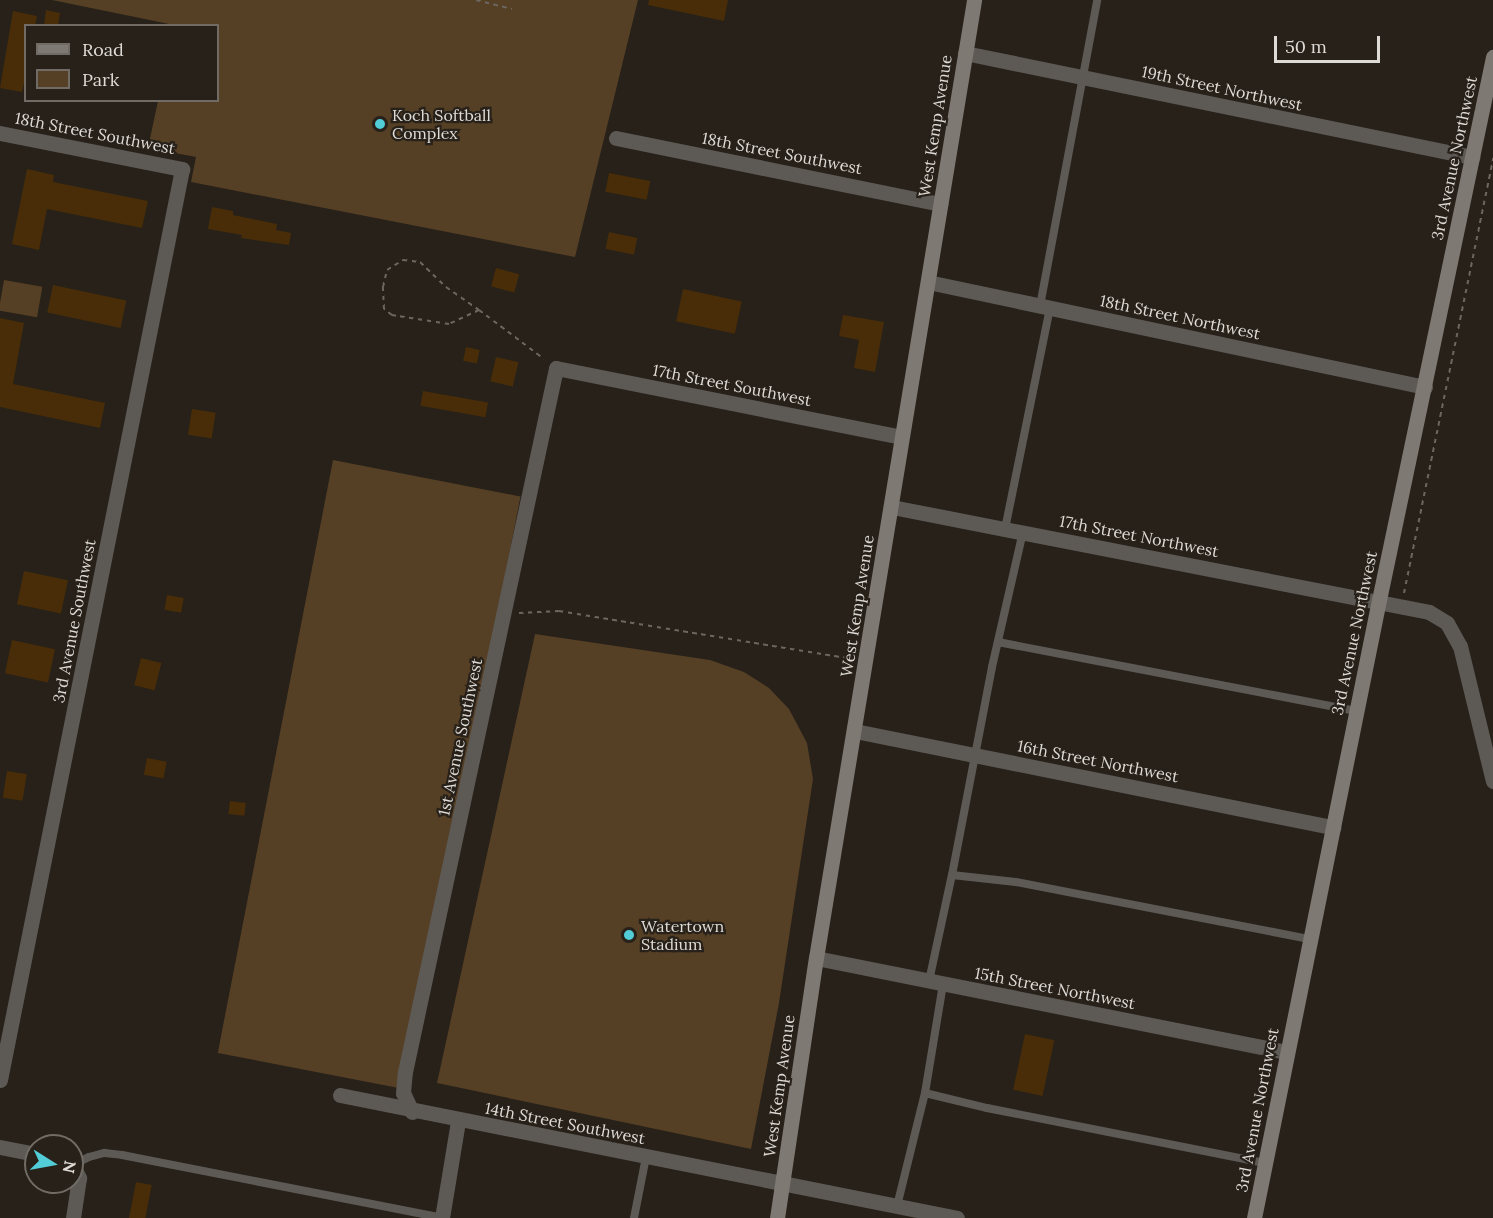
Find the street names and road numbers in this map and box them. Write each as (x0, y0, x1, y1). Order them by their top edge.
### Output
street label: West Kemp Avenue (914, 54, 956, 198)
street label: 19th Street Northwest (1140, 62, 1304, 114)
street label: 3rd Avenue Northwest (1427, 74, 1481, 242)
street label: 18th Street Southwest (13, 108, 177, 158)
street label: 18th Street Southwest (700, 128, 864, 178)
street label: 18th Street Northwest (1098, 291, 1262, 343)
street label: 17th Street Southwest (651, 360, 813, 410)
street label: 17th Street Northwest (1058, 511, 1220, 561)
street label: West Kemp Avenue (836, 534, 878, 678)
street label: 3rd Avenue Southwest (49, 537, 99, 705)
street label: 3rd Avenue Northwest (1327, 549, 1381, 717)
street label: 1st Avenue Southwest (434, 656, 486, 818)
street label: 16th Street Northwest (1016, 736, 1180, 786)
street label: 15th Street Northwest (973, 963, 1137, 1013)
street label: West Kemp Avenue (760, 1014, 798, 1158)
street label: 3rd Avenue Northwest (1232, 1026, 1282, 1194)
street label: 14th Street Southwest (483, 1098, 647, 1148)

